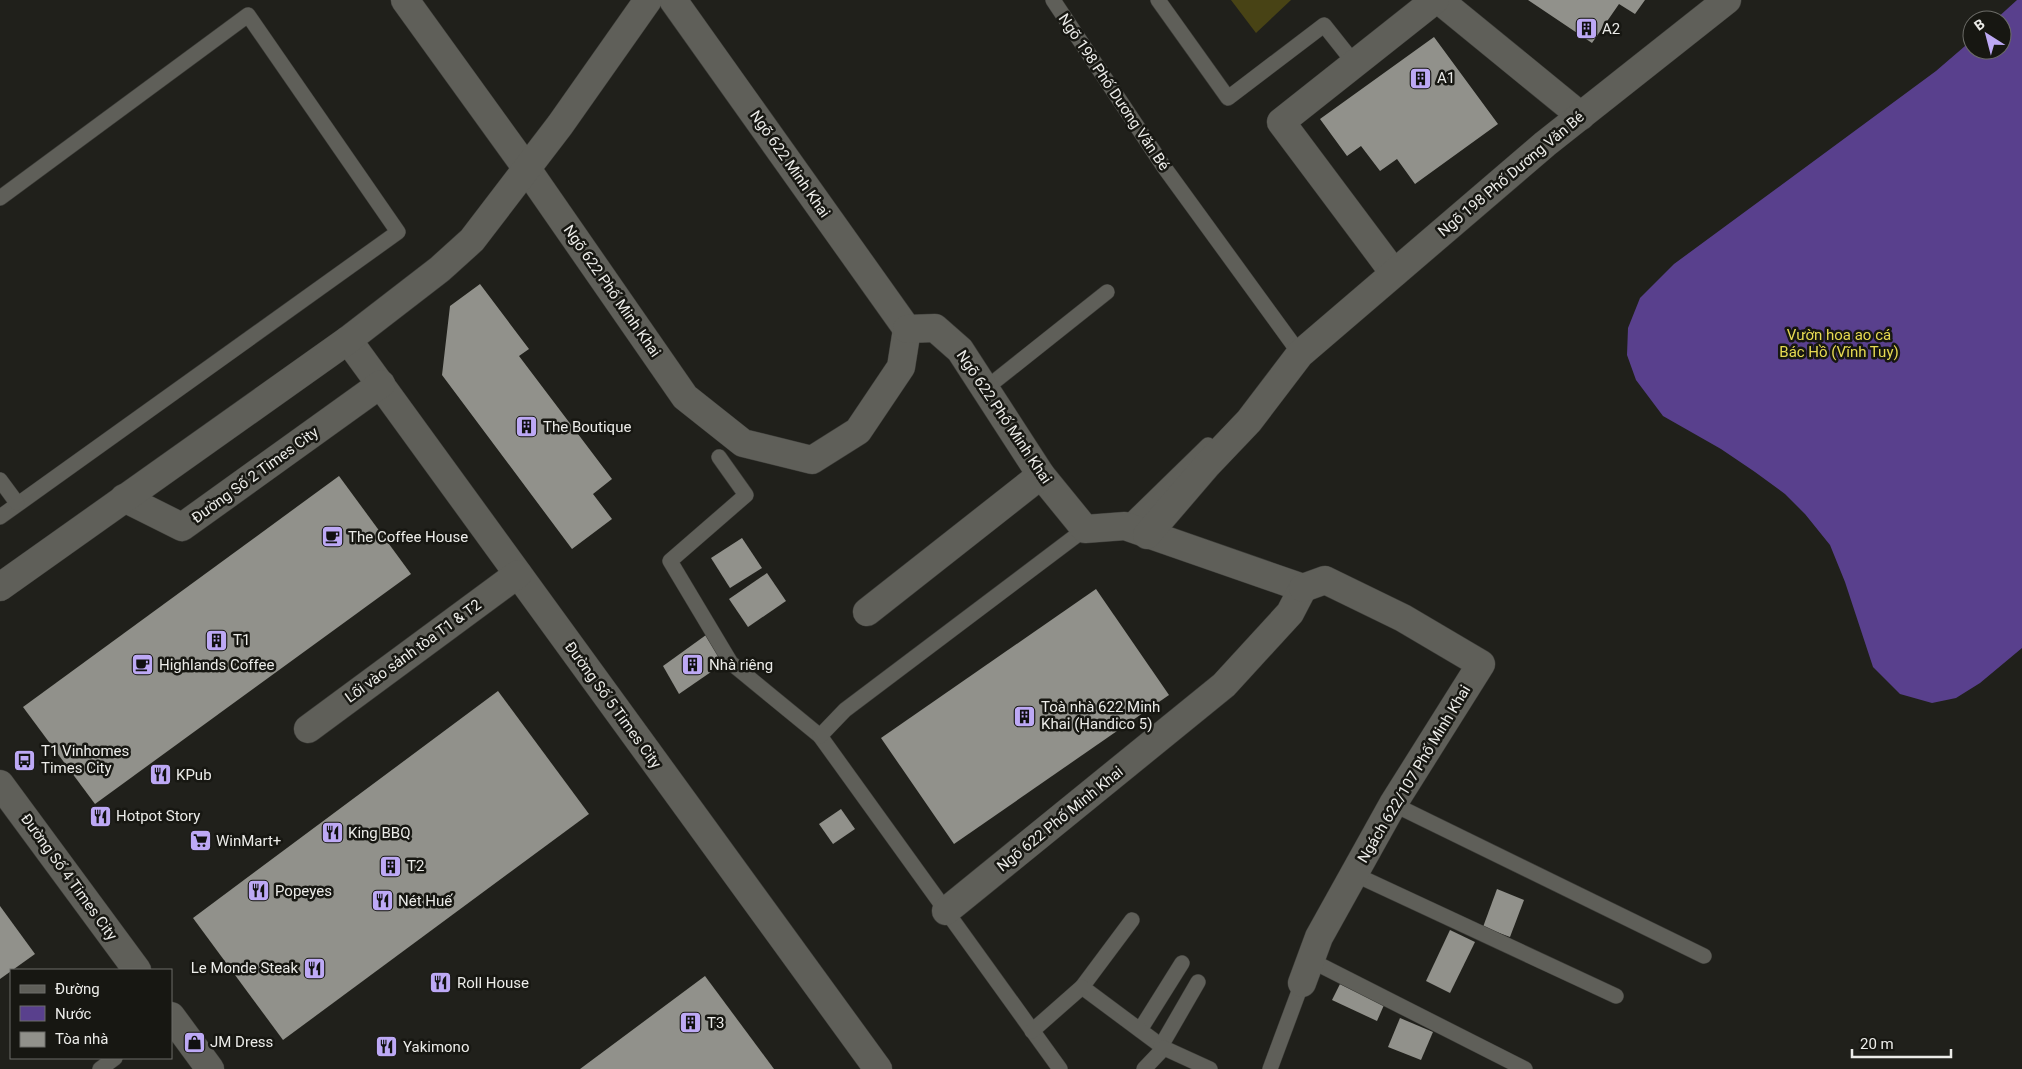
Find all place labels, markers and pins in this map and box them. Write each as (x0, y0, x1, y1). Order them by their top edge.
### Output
building icon: A2 (1574, 17, 1598, 41)
place label: A2 (1602, 20, 1620, 38)
building icon: A1 (1409, 66, 1433, 90)
place label: A1 (1437, 69, 1455, 87)
building icon: The Boutique (515, 415, 539, 439)
place label: The Boutique (543, 418, 631, 436)
cafe icon: The Coffee House (320, 525, 344, 549)
place label: The Coffee House (348, 528, 468, 546)
building icon: T1 (205, 628, 229, 652)
place label: T1 (233, 631, 250, 649)
cafe icon: Highlands Coffee (131, 653, 155, 677)
building icon: Nhà riêng (681, 653, 705, 677)
place label: Highlands Coffee (159, 656, 275, 674)
place label: Nhà riêng (709, 656, 773, 674)
place label: Toà nhà 622 Minh Khai (Handico 5) (1041, 698, 1160, 733)
building icon: Toà nhà 622 Minh Khai (Handico 5) (1013, 704, 1037, 728)
place label: T1 Vinhomes Times City (41, 742, 129, 777)
bus stop icon: T1 Vinhomes Times City (13, 748, 37, 772)
restaurant icon: KPub (148, 763, 172, 787)
place label: KPub (176, 766, 212, 784)
restaurant icon: Hotpot Story (88, 804, 112, 828)
place label: Hotpot Story (116, 807, 200, 825)
restaurant icon: King BBQ (320, 821, 344, 845)
place label: King BBQ (348, 824, 411, 842)
supermarket icon: WinMart+ (188, 829, 212, 853)
place label: WinMart+ (216, 832, 281, 850)
building icon: T2 (379, 854, 403, 878)
place label: T2 (407, 857, 424, 875)
restaurant icon: Popeyes (247, 879, 271, 903)
place label: Popeyes (275, 882, 332, 900)
restaurant icon: Nét Huế (370, 889, 394, 913)
place label: Nét Huế (398, 892, 453, 910)
restaurant icon: Le Monde Steak (302, 956, 326, 980)
place label: Le Monde Steak (191, 959, 298, 977)
restaurant icon: Roll House (429, 971, 453, 995)
place label: Roll House (457, 974, 529, 992)
building icon: T3 (679, 1011, 703, 1035)
place label: T3 (707, 1014, 724, 1032)
shop icon: JM Dress (182, 1030, 206, 1054)
place label: JM Dress (210, 1033, 273, 1051)
restaurant icon: Yakimono (375, 1035, 399, 1059)
place label: Yakimono (403, 1038, 469, 1056)

